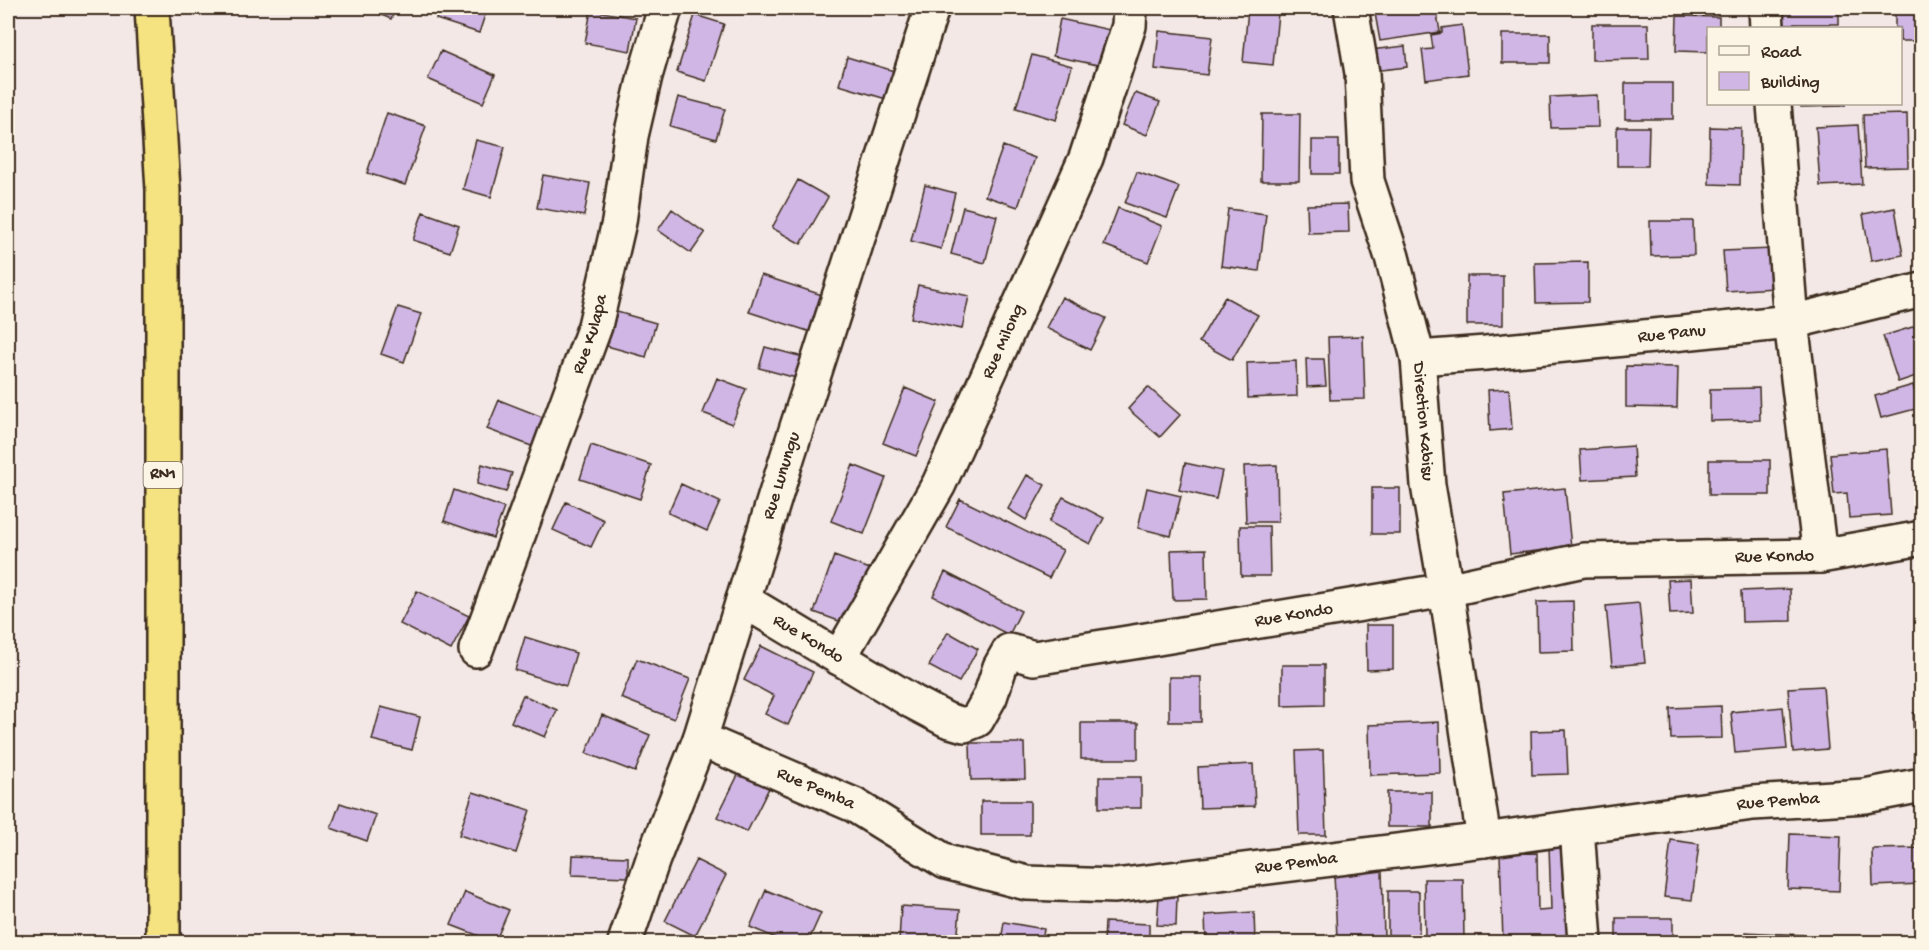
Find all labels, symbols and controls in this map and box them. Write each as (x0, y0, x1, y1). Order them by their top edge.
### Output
legend (1707, 27, 1902, 105)
text: Road (1761, 43, 1802, 64)
text: Building (1760, 73, 1820, 94)
street label: Rue Kulapa (568, 291, 613, 377)
street label: Rue Milong (977, 301, 1029, 382)
street label: Rue Panu (1637, 320, 1707, 348)
street label: Direction Kabisu (1408, 360, 1438, 482)
street label: Rue Lunungu (758, 429, 805, 522)
road number: RN1 (144, 462, 182, 488)
street label: Rue Kondo (1735, 546, 1814, 568)
street label: Rue Kondo (1253, 599, 1335, 632)
street label: Rue Kondo (769, 610, 848, 668)
street label: Rue Pemba (774, 763, 859, 815)
street label: Rue Pemba (1735, 788, 1821, 816)
street label: Rue Pemba (1254, 848, 1340, 879)

